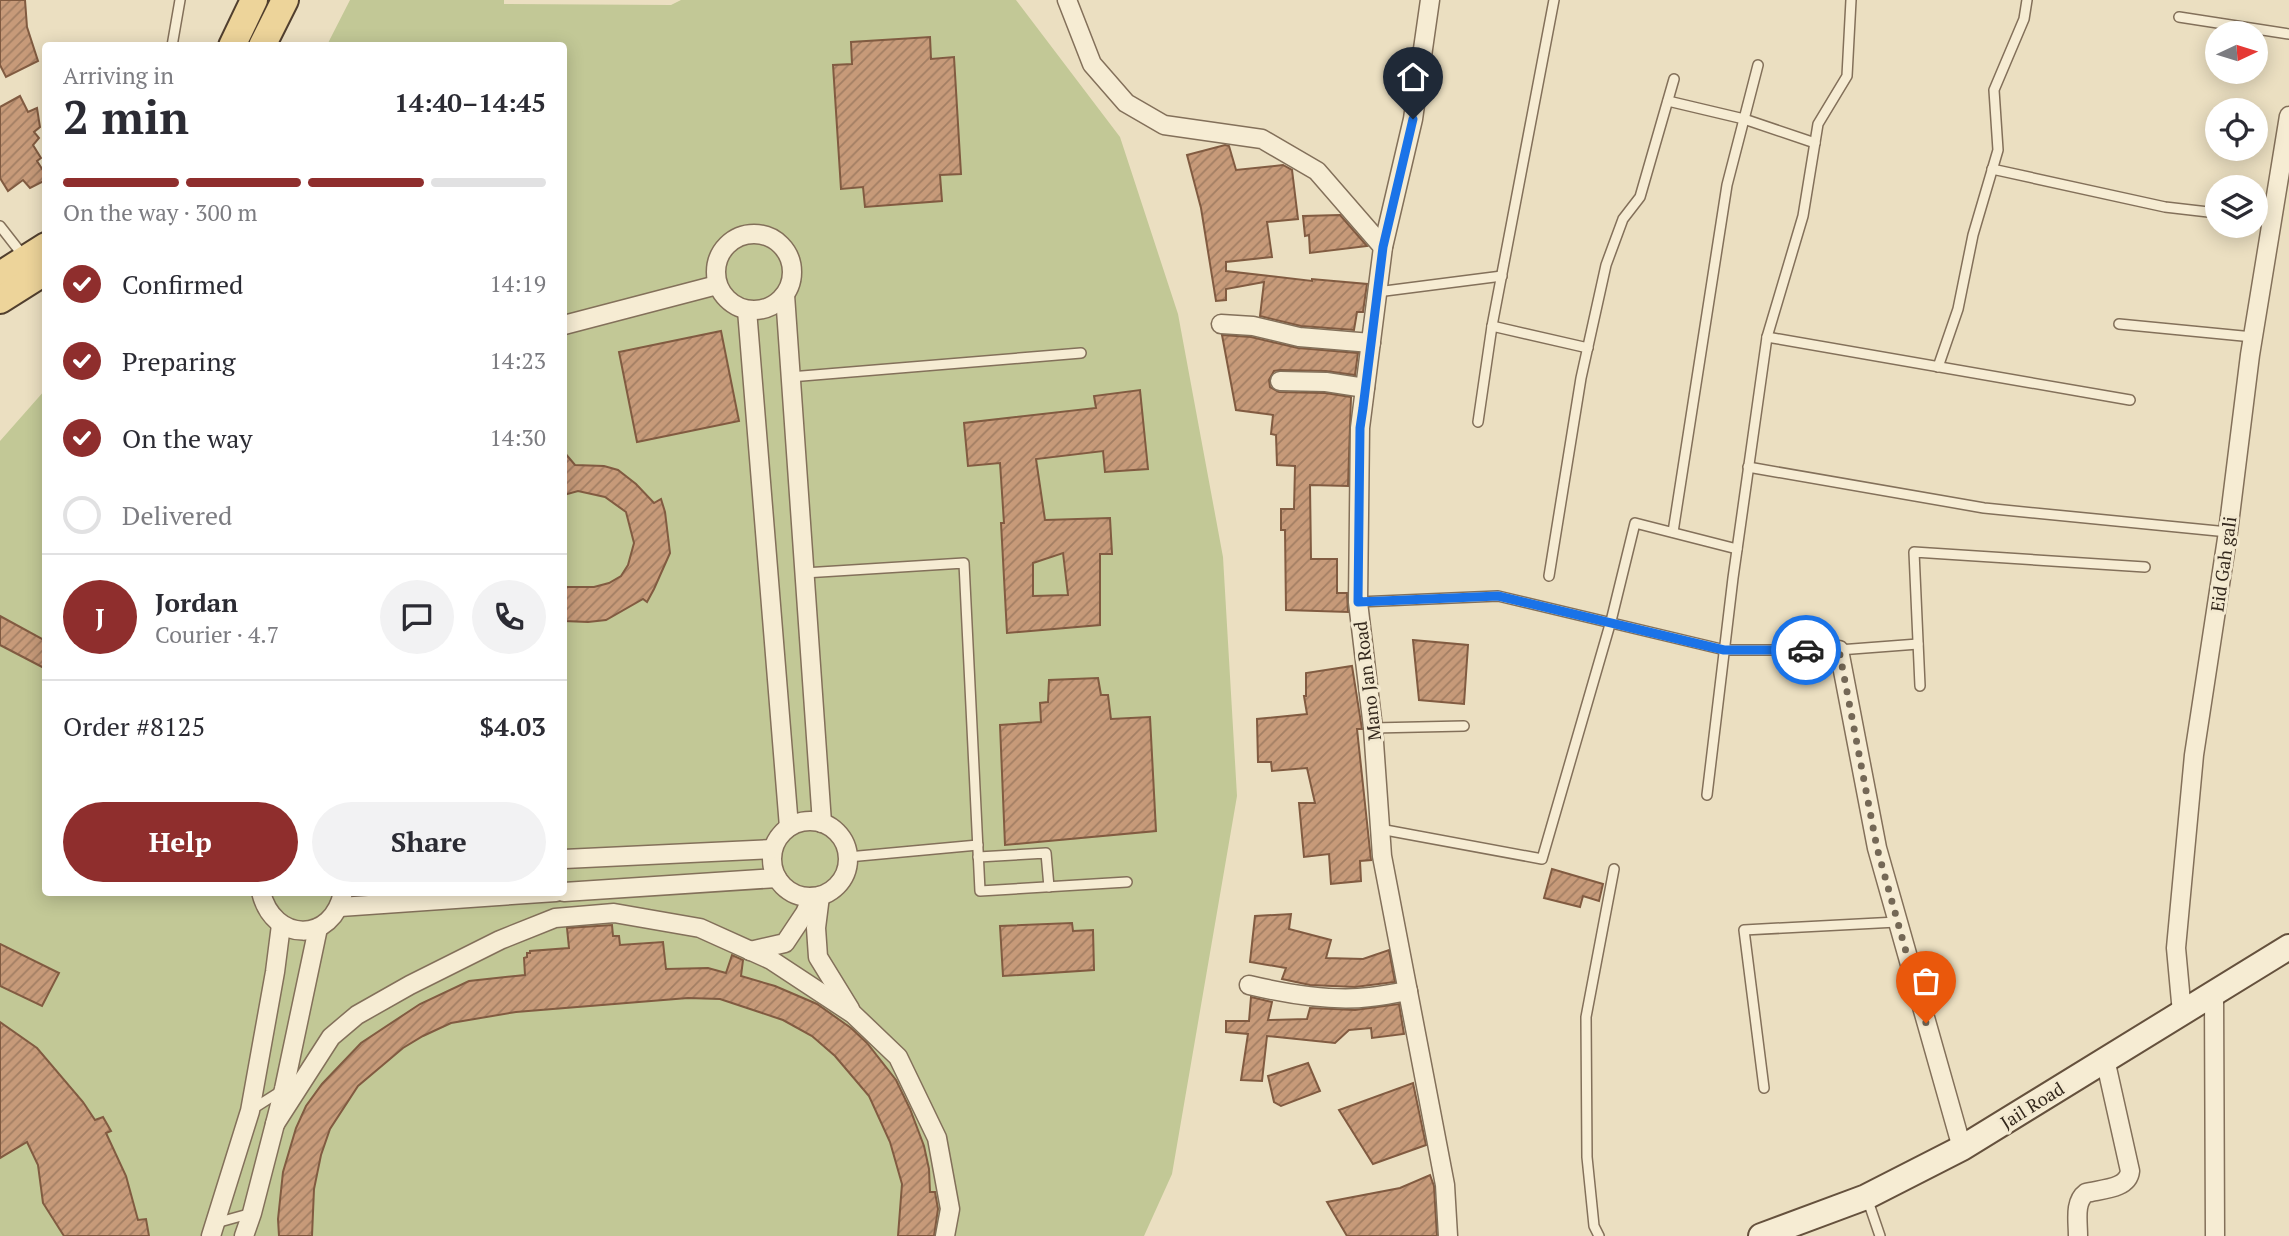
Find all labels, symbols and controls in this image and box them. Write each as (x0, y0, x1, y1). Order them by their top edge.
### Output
north arrow (2205, 21, 2268, 84)
map controls (2205, 21, 2268, 238)
pin (1383, 47, 1443, 119)
icon: home (1394, 58, 1432, 96)
text: Arriving in (63, 60, 174, 91)
text: 14:40–14:45 (394, 85, 546, 119)
text: 2 min (63, 86, 189, 147)
button: locate (2205, 98, 2268, 161)
button: layers (2205, 175, 2268, 238)
text: On the way · 300 m (63, 197, 257, 228)
icon: check (63, 265, 101, 303)
text: Confirmed (122, 267, 243, 301)
text: 14:19 (489, 268, 546, 299)
icon: check (63, 342, 101, 380)
text: Preparing (122, 344, 235, 378)
text: 14:23 (489, 345, 546, 376)
icon: check (63, 419, 101, 457)
text: On the way (122, 421, 253, 455)
text: 14:30 (489, 422, 546, 453)
text: Delivered (122, 498, 232, 532)
street label: Eid Gah gali (2204, 515, 2242, 613)
button: chat (380, 580, 454, 654)
button: phone (472, 580, 546, 654)
text: Jordan (155, 585, 238, 619)
text: J (95, 600, 105, 634)
courier (1771, 615, 1841, 685)
text: Courier · 4.7 (155, 619, 279, 650)
street label: Mano Jan Road (1348, 620, 1386, 742)
icon: car (1787, 631, 1825, 669)
text: Order #8125 (63, 709, 205, 743)
text: $4.03 (480, 709, 546, 743)
button: Help (63, 802, 298, 882)
button: Share (312, 802, 546, 882)
pin (1896, 951, 1956, 1023)
icon: bag (1907, 962, 1945, 1000)
street label: Jail Road (1996, 1076, 2068, 1134)

